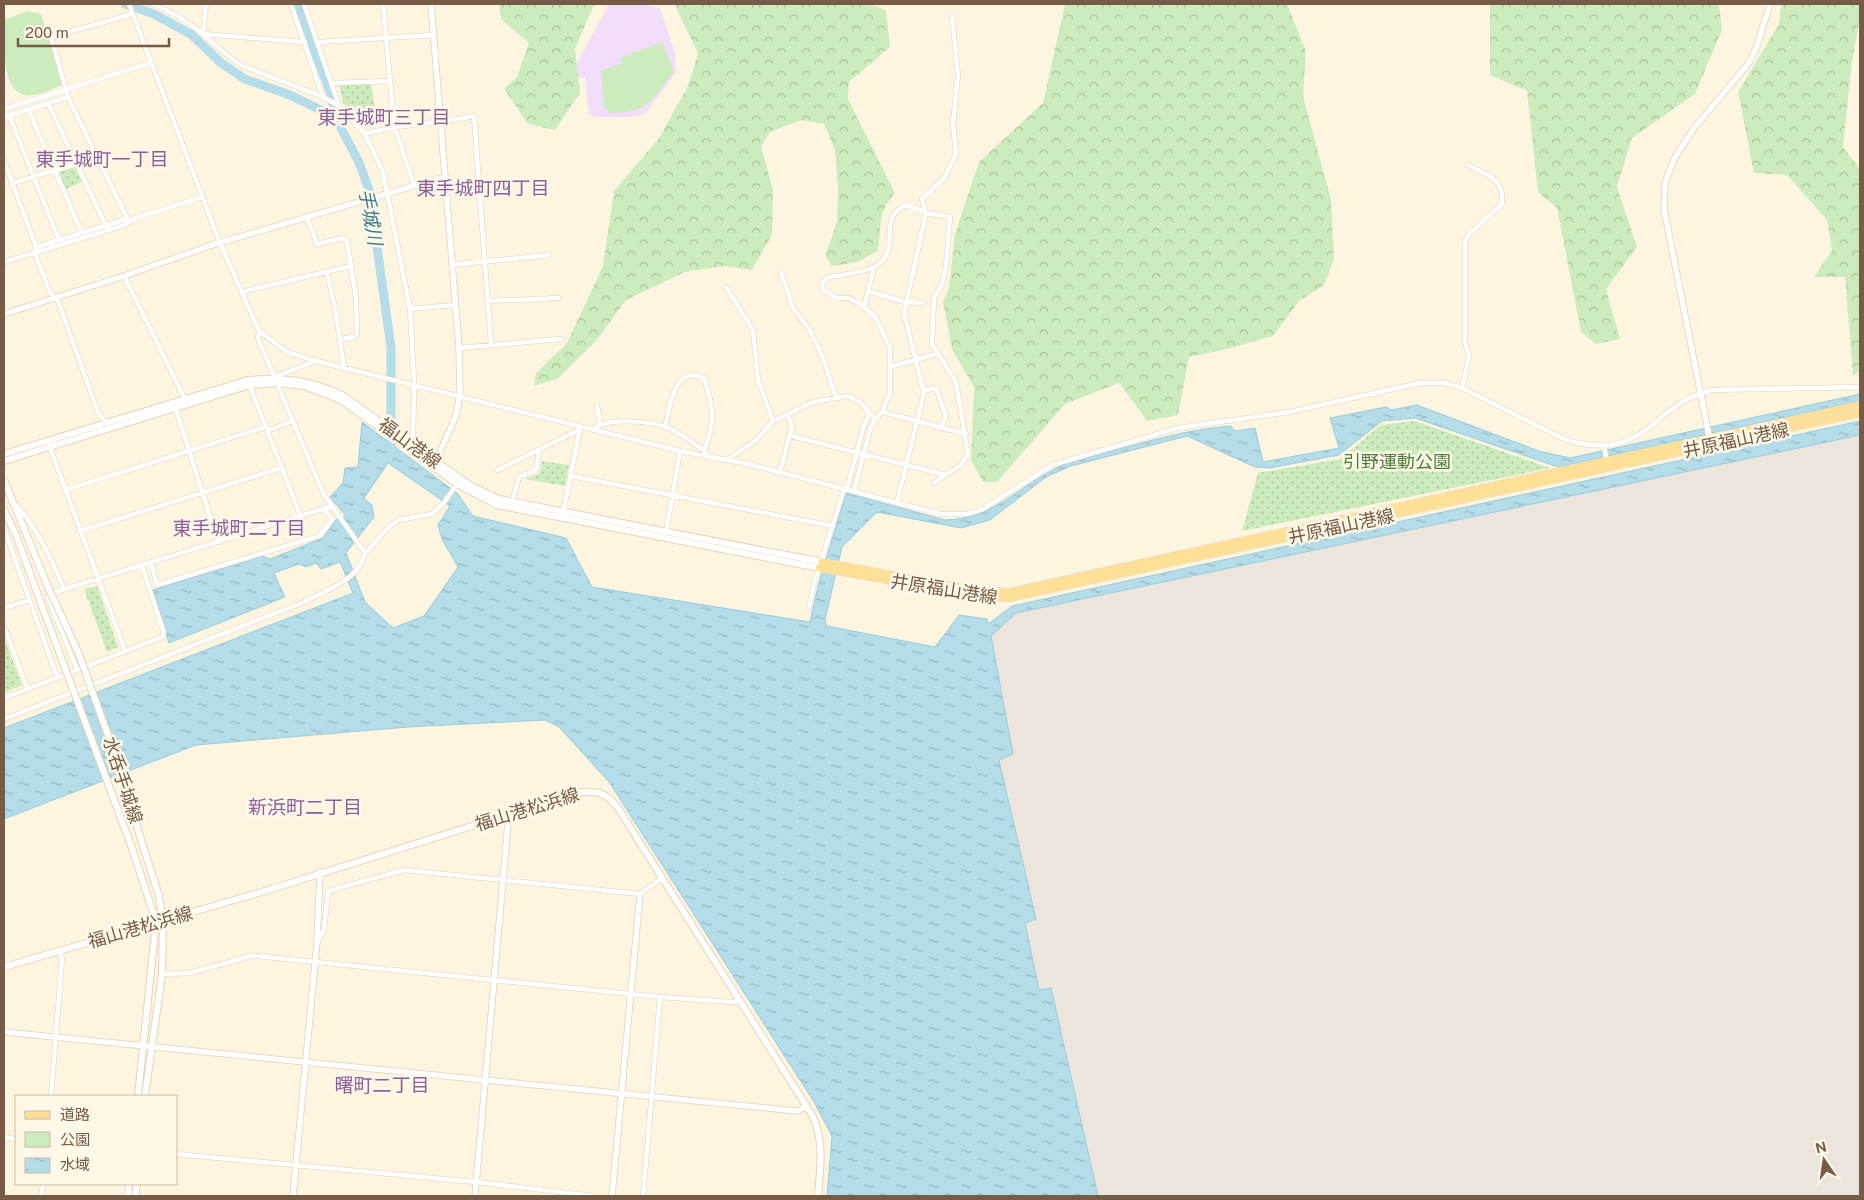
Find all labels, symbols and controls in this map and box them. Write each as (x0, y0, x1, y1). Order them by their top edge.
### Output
scale bar (18, 15, 169, 47)
text: 200 m (25, 24, 69, 41)
district label: 東手城町三丁目 (317, 106, 451, 128)
district label: 東手城町一丁目 (35, 148, 169, 170)
district label: 東手城町四丁目 (416, 177, 550, 199)
water label: 手城川 (355, 187, 387, 249)
street label: 福山港線 (375, 413, 445, 473)
street label: 井原福山港線 (1681, 419, 1791, 461)
park label: 引野運動公園 (1343, 451, 1451, 472)
street label: 井原福山港線 (1286, 505, 1396, 547)
district label: 東手城町二丁目 (172, 517, 306, 539)
street label: 井原福山港線 (889, 570, 999, 608)
street label: 水呑手城線 (99, 734, 147, 826)
street label: 福山港松浜線 (472, 783, 582, 835)
district label: 新浜町二丁目 (248, 796, 362, 818)
street label: 福山港松浜線 (85, 902, 195, 952)
district label: 曙町二丁目 (334, 1074, 430, 1096)
legend (15, 1095, 178, 1185)
text: 道路 (60, 1106, 90, 1123)
text: 公園 (60, 1131, 90, 1148)
north arrow (1799, 1135, 1849, 1185)
text: N (1814, 1138, 1828, 1156)
text: 水域 (60, 1156, 90, 1173)

